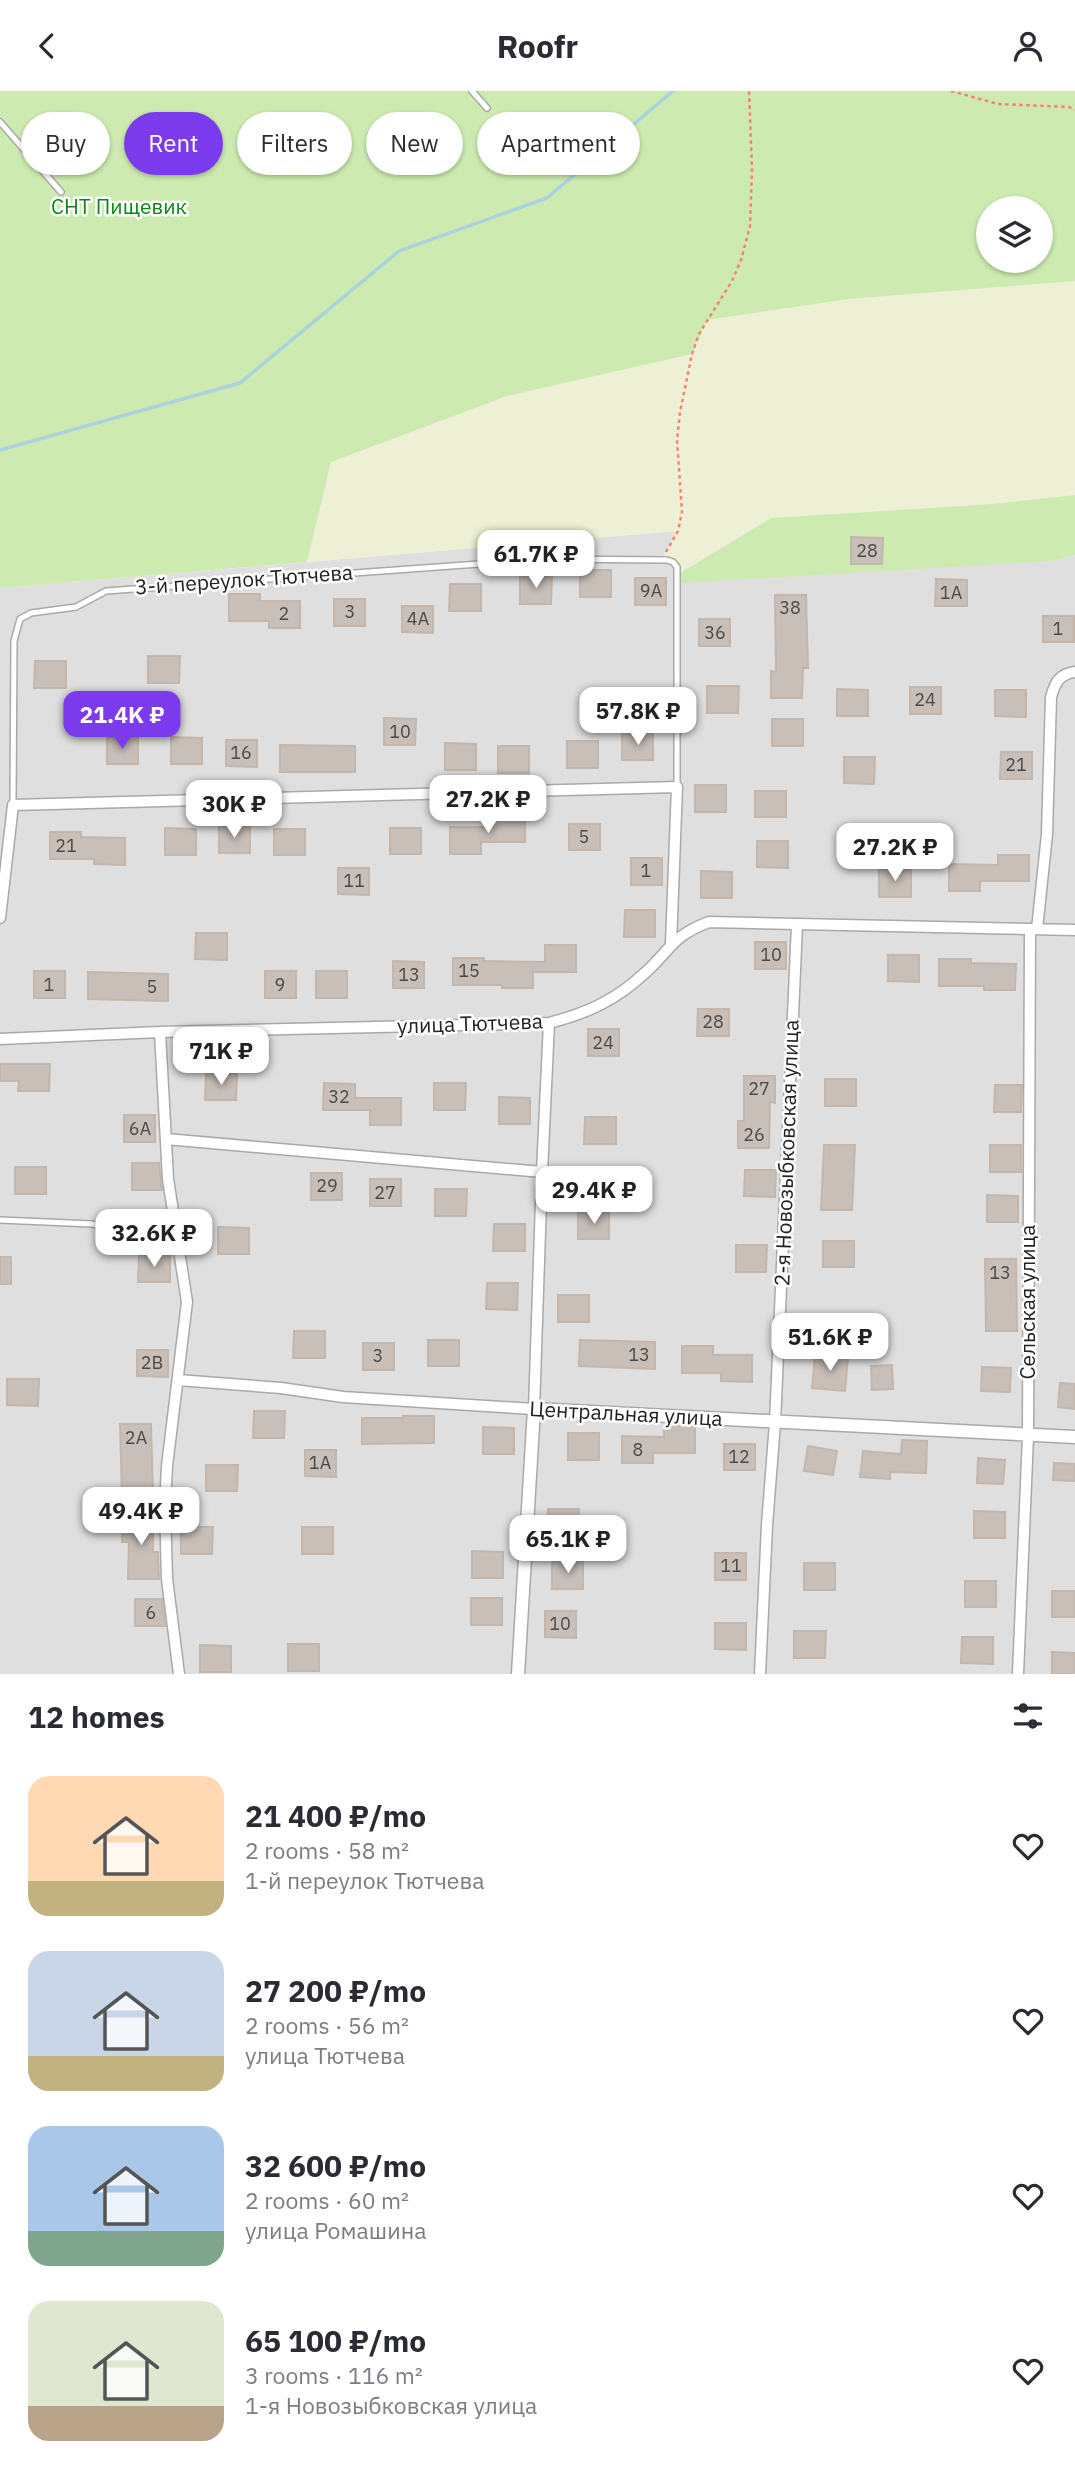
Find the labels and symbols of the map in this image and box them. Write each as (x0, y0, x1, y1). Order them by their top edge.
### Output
park label: СНТ Пищевик (51, 192, 187, 220)
pin: 61.7K ₽ (471, 531, 601, 590)
house number: 28 (856, 539, 878, 562)
street label: 3-й переулок Тютчева (134, 557, 354, 601)
house number: 9А (640, 579, 663, 602)
house number: 1А (940, 581, 963, 604)
house number: 38 (779, 596, 801, 619)
house number: 3 (345, 600, 355, 623)
house number: 2 (279, 602, 289, 625)
house number: 4А (407, 607, 430, 630)
house number: 1 (1053, 617, 1063, 640)
house number: 36 (704, 621, 726, 644)
pin: 57.8K ₽ (573, 687, 703, 747)
house number: 24 (914, 688, 936, 711)
pin: 21.4K ₽ (57, 691, 187, 751)
house number: 10 (389, 720, 411, 743)
house number: 16 (230, 741, 252, 764)
house number: 21 (1005, 753, 1027, 776)
pin: 27.2K ₽ (423, 775, 553, 835)
pin: 30K ₽ (185, 781, 283, 840)
pin: 27.2K ₽ (830, 823, 960, 883)
house number: 5 (579, 825, 589, 848)
house number: 21 (55, 834, 77, 857)
house number: 1 (641, 859, 651, 882)
house number: 11 (343, 869, 365, 892)
house number: 10 (760, 943, 782, 966)
house number: 15 (458, 959, 480, 982)
house number: 13 (398, 963, 420, 986)
house number: 1 (44, 973, 54, 996)
house number: 9 (275, 973, 285, 996)
house number: 5 (147, 975, 157, 998)
street label: улица Тютчева (396, 1006, 543, 1040)
house number: 28 (702, 1010, 724, 1033)
street label: 2-я Новозыбковская улица (767, 1019, 805, 1287)
pin: 71K ₽ (172, 1027, 270, 1087)
house number: 24 (592, 1031, 614, 1054)
house number: 27 (748, 1077, 770, 1100)
house number: 32 (328, 1085, 350, 1108)
house number: 6А (129, 1117, 152, 1140)
house number: 26 (743, 1123, 765, 1146)
pin: 29.4K ₽ (529, 1167, 659, 1226)
house number: 29 (316, 1174, 338, 1197)
house number: 27 (374, 1181, 396, 1204)
pin: 32.6K ₽ (89, 1209, 219, 1269)
street label: Сельская улица (1013, 1225, 1041, 1379)
house number: 13 (989, 1261, 1011, 1284)
pin: 51.6K ₽ (765, 1313, 895, 1373)
house number: 13 (628, 1343, 650, 1366)
house number: 3 (373, 1344, 383, 1367)
house number: 2В (141, 1351, 163, 1374)
street label: Центральная улица (529, 1394, 723, 1432)
house number: 2А (125, 1426, 148, 1449)
house number: 8 (633, 1438, 643, 1461)
house number: 12 (728, 1445, 750, 1468)
house number: 1А (309, 1451, 332, 1474)
pin: 49.4K ₽ (76, 1487, 206, 1547)
pin: 65.1K ₽ (503, 1515, 633, 1575)
house number: 11 (720, 1554, 742, 1577)
house number: 6 (146, 1601, 156, 1624)
house number: 10 (549, 1612, 571, 1635)

